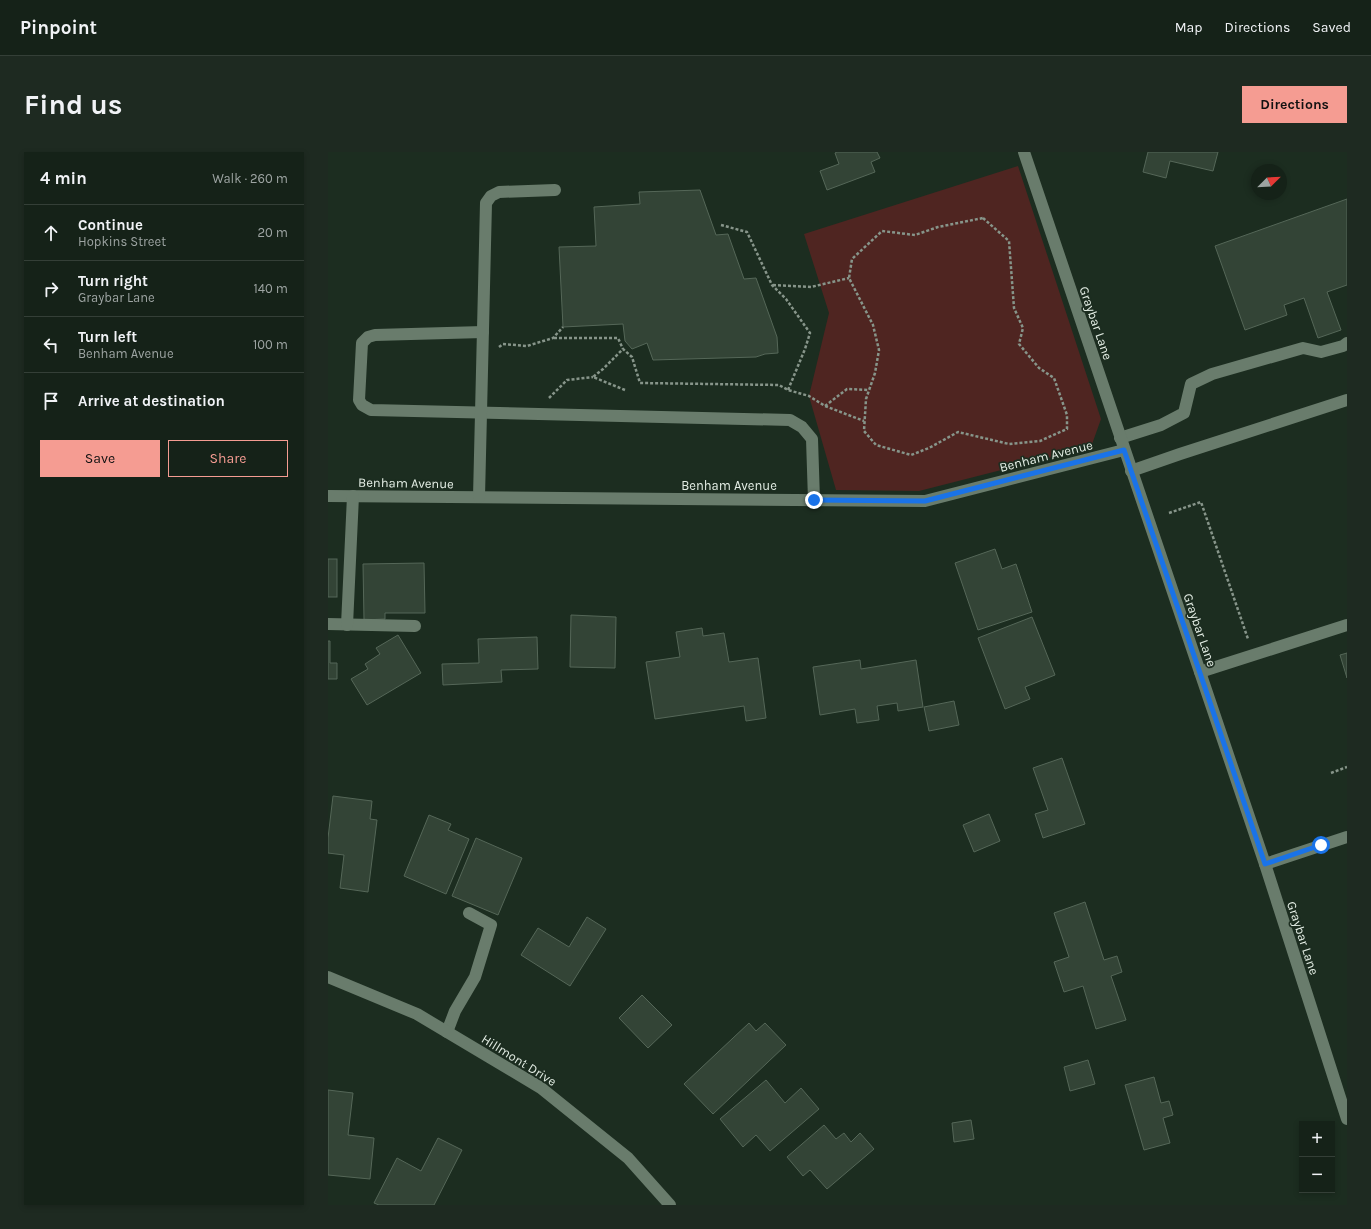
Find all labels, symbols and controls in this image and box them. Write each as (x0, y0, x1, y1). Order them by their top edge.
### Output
text: Pinpoint (20, 17, 97, 39)
text: Map (1175, 19, 1203, 36)
text: Directions (1225, 19, 1290, 36)
text: Saved (1312, 19, 1351, 36)
button: Directions (1242, 86, 1347, 123)
text: Find us (24, 88, 123, 121)
north arrow (1251, 164, 1287, 200)
text: 4 min (40, 168, 87, 188)
text: Walk · 260 m (212, 171, 288, 186)
text: Continue (78, 216, 143, 234)
icon: ahead (40, 222, 62, 244)
text: 20 m (258, 225, 288, 240)
text: Hopkins Street (78, 234, 166, 249)
text: Turn right (78, 272, 148, 290)
icon: right (40, 278, 62, 300)
text: 140 m (253, 281, 288, 296)
street label: Graybar Lane (1076, 284, 1116, 362)
text: Graybar Lane (78, 290, 155, 305)
text: Turn left (78, 328, 137, 346)
icon: left (40, 334, 62, 356)
text: 100 m (253, 337, 288, 352)
text: Benham Avenue (78, 346, 174, 361)
icon: arrive (40, 390, 62, 412)
text: Arrive at destination (78, 392, 225, 410)
street label: Benham Avenue (998, 437, 1095, 475)
button: Save (40, 440, 160, 477)
button: Share (168, 440, 288, 477)
street label: Benham Avenue (358, 475, 454, 491)
street label: Benham Avenue (681, 478, 777, 493)
route end (805, 491, 823, 509)
street label: Graybar Lane (1180, 591, 1220, 669)
route start (1312, 836, 1330, 854)
street label: Graybar Lane (1284, 899, 1322, 977)
street label: Hillmont Drive (479, 1031, 559, 1089)
map controls (1299, 1121, 1335, 1193)
button: + (1299, 1121, 1335, 1157)
button: − (1299, 1157, 1335, 1193)

